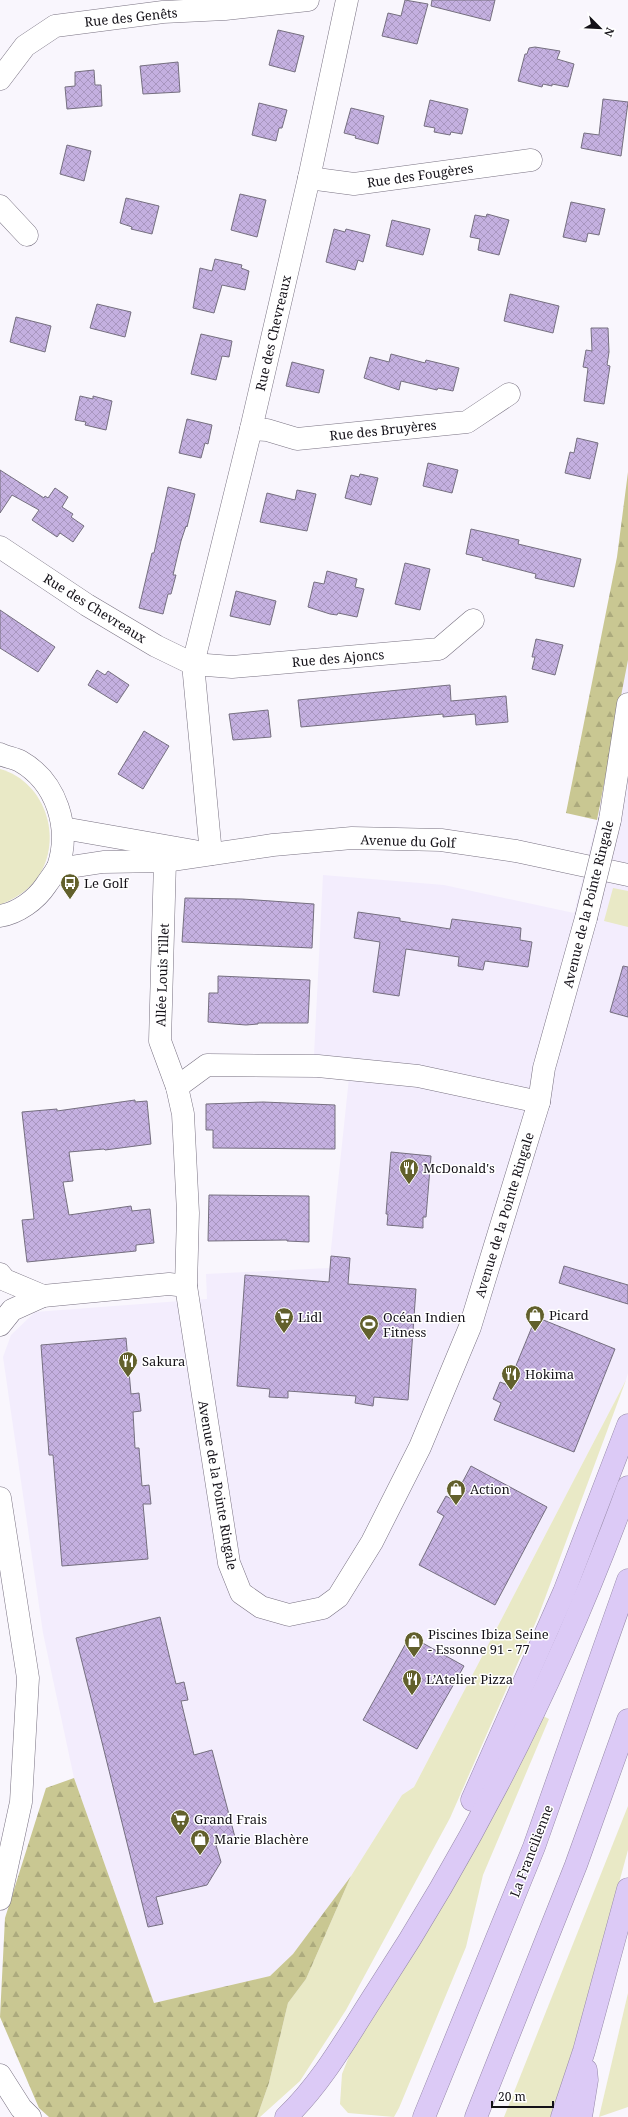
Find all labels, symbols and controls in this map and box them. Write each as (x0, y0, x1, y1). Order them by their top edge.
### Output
street label: Rue des Genêts (84, 3, 178, 31)
north arrow (580, 8, 620, 48)
text: N (601, 25, 618, 40)
street label: Rue des Fougères (366, 159, 474, 191)
street label: Rue des Chevreaux (251, 273, 295, 393)
street label: Rue des Bruyères (329, 415, 437, 445)
street label: Rue des Chevreaux (40, 569, 150, 647)
street label: Rue des Ajoncs (291, 645, 385, 671)
street label: Avenue de la Pointe Ringale (558, 818, 618, 990)
street label: Avenue du Golf (360, 830, 457, 852)
bus stop icon: Le Golf (59, 872, 81, 900)
place label: Le Golf (84, 874, 129, 892)
street label: Allée Louis Tillet (151, 923, 173, 1027)
street label: Avenue de la Pointe Ringale (470, 1130, 538, 1300)
restaurant icon: McDonald's (398, 1157, 420, 1185)
place label: McDonald's (423, 1159, 495, 1177)
shop icon: Picard (524, 1304, 546, 1332)
supermarket icon: Lidl (273, 1306, 295, 1334)
place label: Picard (549, 1306, 589, 1324)
place label: Lidl (298, 1308, 322, 1326)
place label: Océan Indien Fitness (383, 1308, 466, 1341)
sports icon: Océan Indien Fitness (358, 1313, 380, 1341)
restaurant icon: Sakura (117, 1350, 139, 1378)
place label: Sakura (142, 1352, 185, 1370)
restaurant icon: Hokima (500, 1363, 522, 1391)
place label: Hokima (525, 1365, 574, 1383)
street label: Avenue de la Pointe Ringale (194, 1399, 242, 1571)
shop icon: Action (445, 1478, 467, 1506)
place label: Action (470, 1480, 511, 1498)
place label: Piscines Ibiza Seine - Essonne 91 - 77 (428, 1625, 549, 1658)
shop icon: Piscines Ibiza Seine - Essonne 91 - 77 (403, 1630, 425, 1658)
restaurant icon: L’Atelier Pizza (401, 1668, 423, 1696)
place label: L’Atelier Pizza (426, 1670, 513, 1688)
street label: La Francilienne (505, 1802, 557, 1900)
supermarket icon: Grand Frais (169, 1808, 191, 1836)
place label: Grand Frais (194, 1810, 267, 1828)
shop icon: Marie Blachère (189, 1828, 211, 1856)
place label: Marie Blachère (214, 1830, 309, 1848)
scale bar (492, 2083, 553, 2109)
text: 20 m (498, 2088, 526, 2105)

